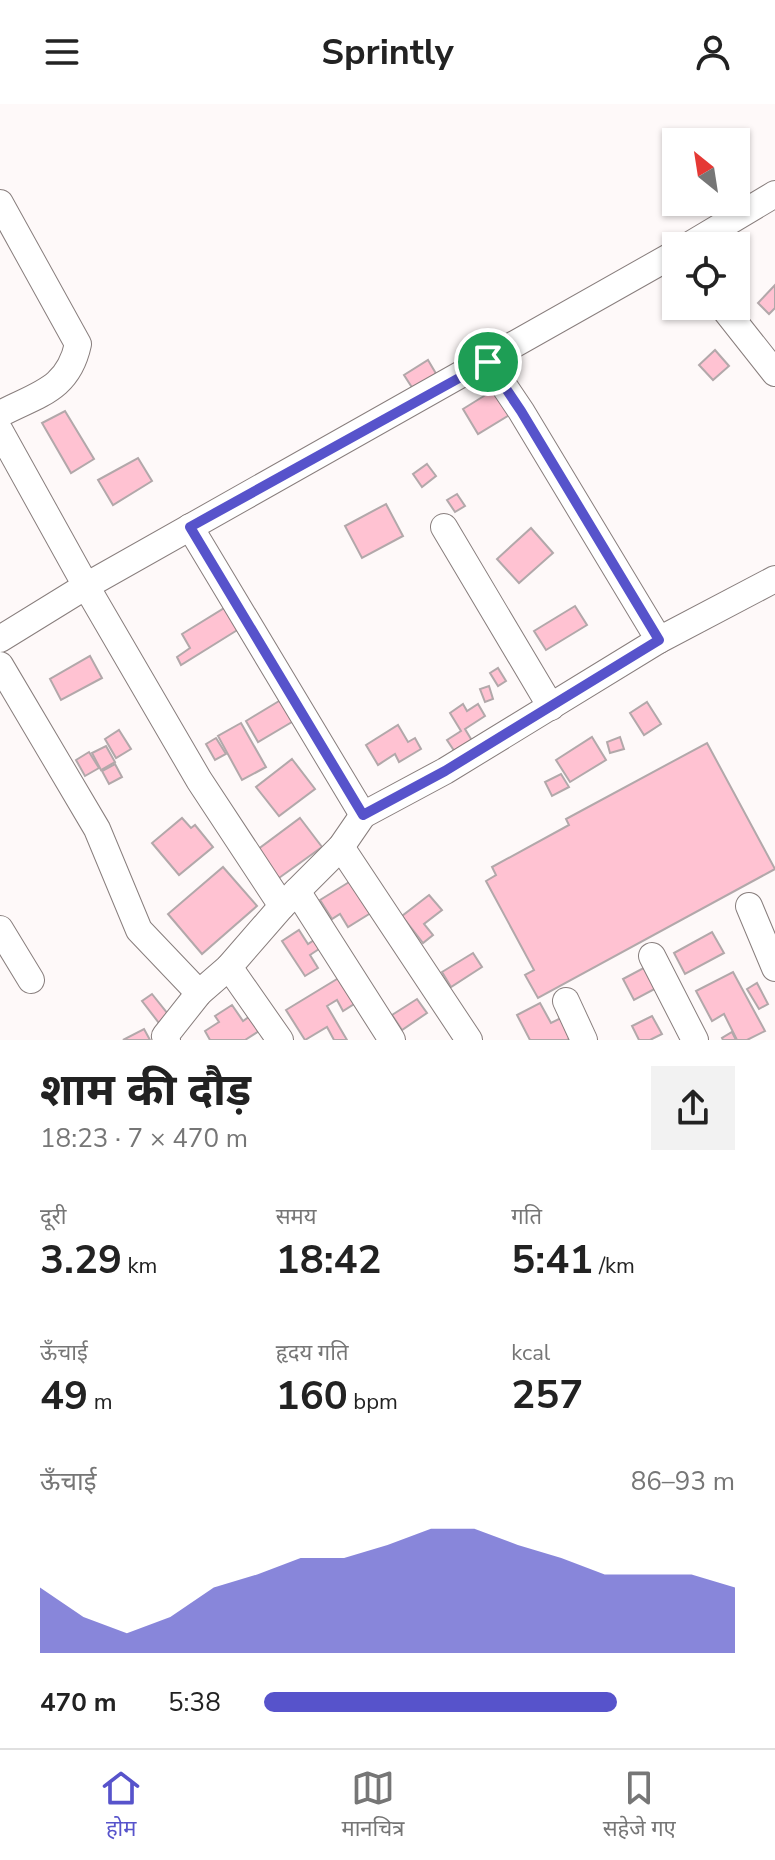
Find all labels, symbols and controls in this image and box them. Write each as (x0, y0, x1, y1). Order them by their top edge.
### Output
text: Sprintly (321, 28, 454, 77)
icon: menu (40, 30, 84, 74)
icon: person (691, 30, 735, 74)
north arrow (662, 128, 750, 216)
map controls (662, 128, 750, 320)
button: locate (662, 232, 750, 320)
pin (454, 328, 522, 396)
icon: arrive (466, 340, 510, 384)
text: शाम की दौड़ (40, 1061, 251, 1121)
button: share (651, 1066, 735, 1150)
text: 18:23 · 7 × 470 m (40, 1121, 248, 1156)
text: दूरी (40, 1202, 66, 1232)
text: समय (276, 1202, 316, 1232)
text: गति (511, 1202, 542, 1232)
text: 3.29 (40, 1233, 122, 1287)
text: 18:42 (276, 1233, 382, 1287)
text: 5:41 (511, 1233, 593, 1287)
text: km (122, 1251, 157, 1281)
text: /km (593, 1251, 635, 1281)
text: ऊँचाई (40, 1338, 88, 1368)
text: हृदय गति (276, 1338, 348, 1368)
text: kcal (511, 1338, 550, 1368)
text: 257 (511, 1368, 583, 1422)
text: 49 (40, 1369, 88, 1423)
text: 160 (276, 1369, 348, 1423)
text: m (88, 1387, 113, 1417)
text: bpm (348, 1387, 398, 1417)
text: ऊँचाई (40, 1464, 96, 1499)
text: 86–93 m (631, 1464, 735, 1499)
text: 470 m (40, 1685, 117, 1720)
text: 5:38 (168, 1685, 221, 1720)
tab: होम (99, 1766, 143, 1845)
tab: मानचित्र (341, 1766, 404, 1845)
tab: सहेजे गए (603, 1766, 676, 1845)

